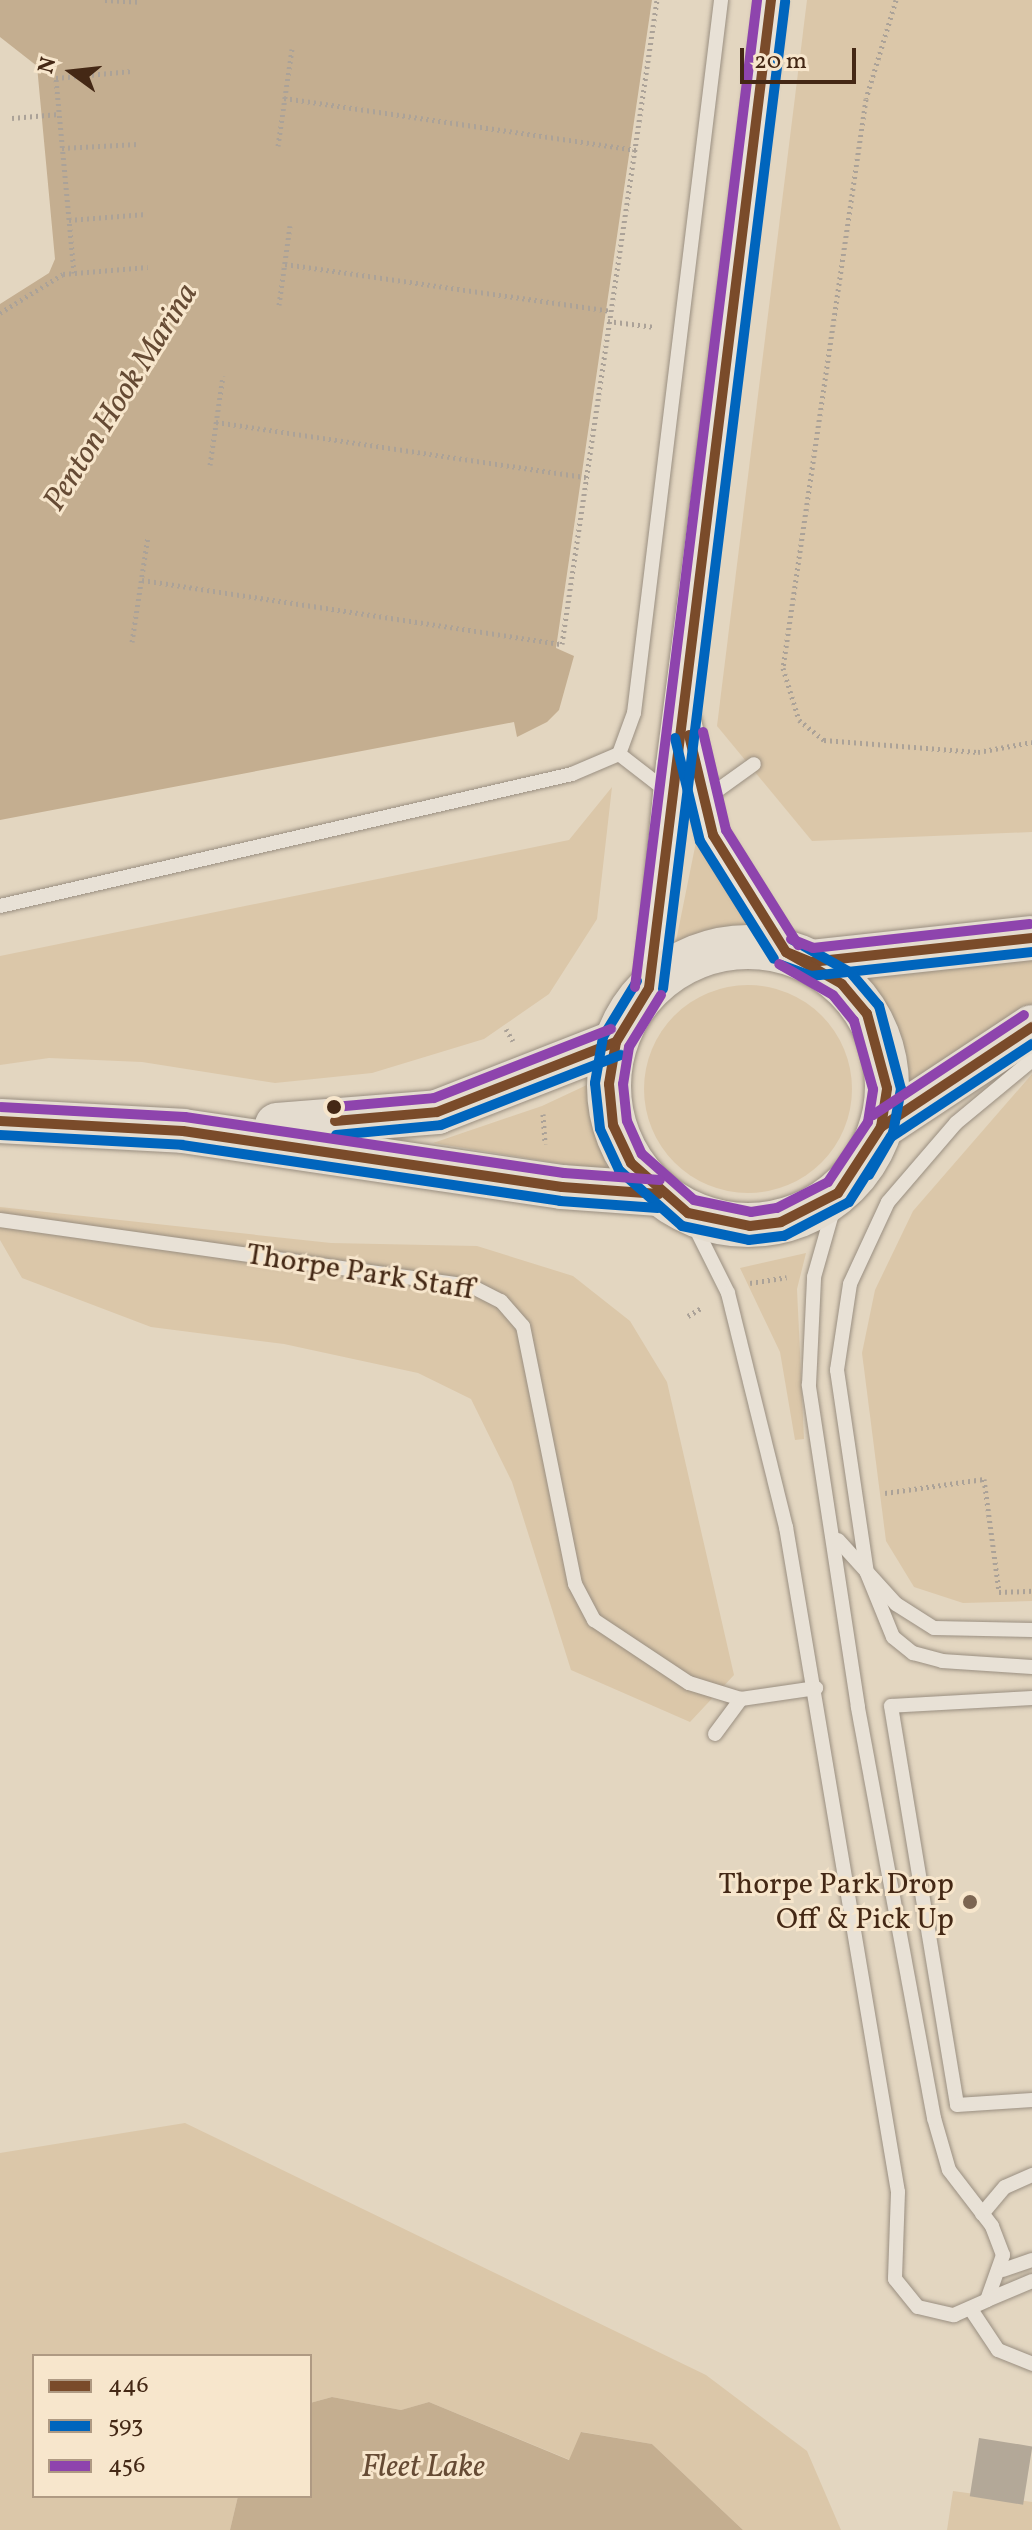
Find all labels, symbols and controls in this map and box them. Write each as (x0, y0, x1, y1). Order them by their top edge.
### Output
north arrow (32, 32, 112, 112)
scale bar (744, 32, 860, 82)
text: 20 m (754, 45, 807, 79)
text: N (31, 54, 65, 77)
water label: Penton Hook Marina (37, 277, 207, 519)
unlabelled marker (326, 1099, 342, 1115)
street label: Thorpe Park Staff (244, 1237, 476, 1309)
place label: Thorpe Park Drop Off & Pick Up (718, 1867, 954, 1938)
marker: Thorpe Park Drop Off & Pick Up (961, 1893, 979, 1911)
legend (32, 2354, 312, 2498)
text: 446 (108, 2369, 149, 2403)
text: 593 (108, 2409, 143, 2443)
text: 456 (108, 2449, 145, 2483)
water label: Fleet Lake (361, 2449, 485, 2487)

